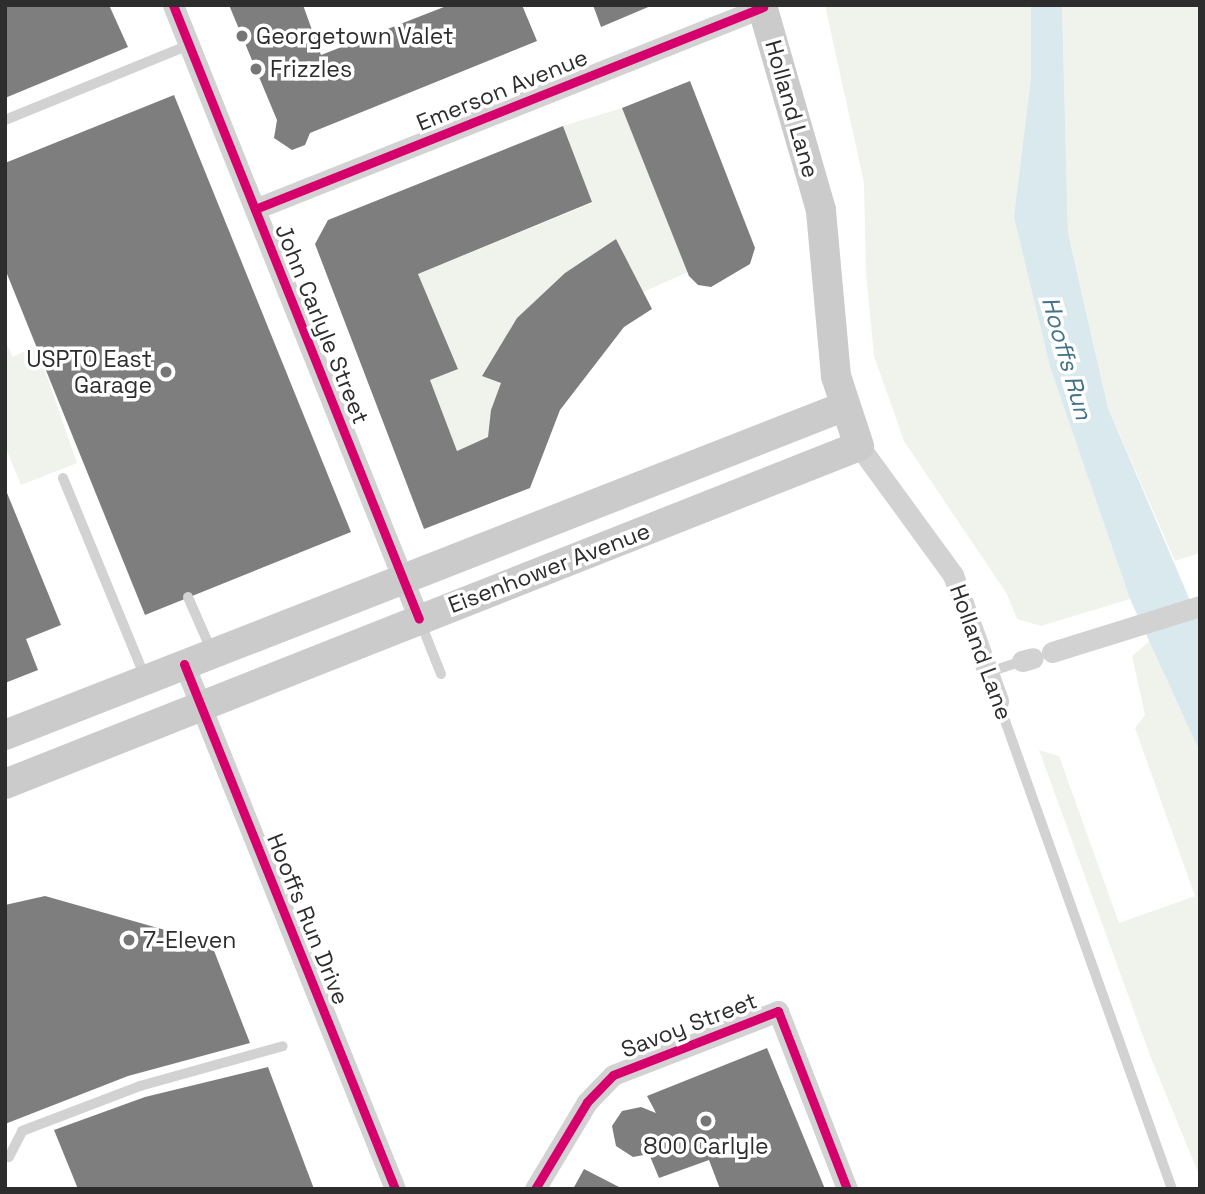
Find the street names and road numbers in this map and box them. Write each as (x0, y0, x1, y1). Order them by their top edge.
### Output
street label: Holland Lane (759, 37, 825, 181)
street label: Emerson Avenue (412, 43, 592, 137)
street label: John Carlyle Street (269, 220, 375, 428)
street label: Eisenhower Avenue (444, 517, 654, 619)
street label: Holland Lane (944, 581, 1018, 723)
street label: Hooffs Run Drive (261, 829, 355, 1009)
street label: Savoy Street (617, 986, 761, 1064)

